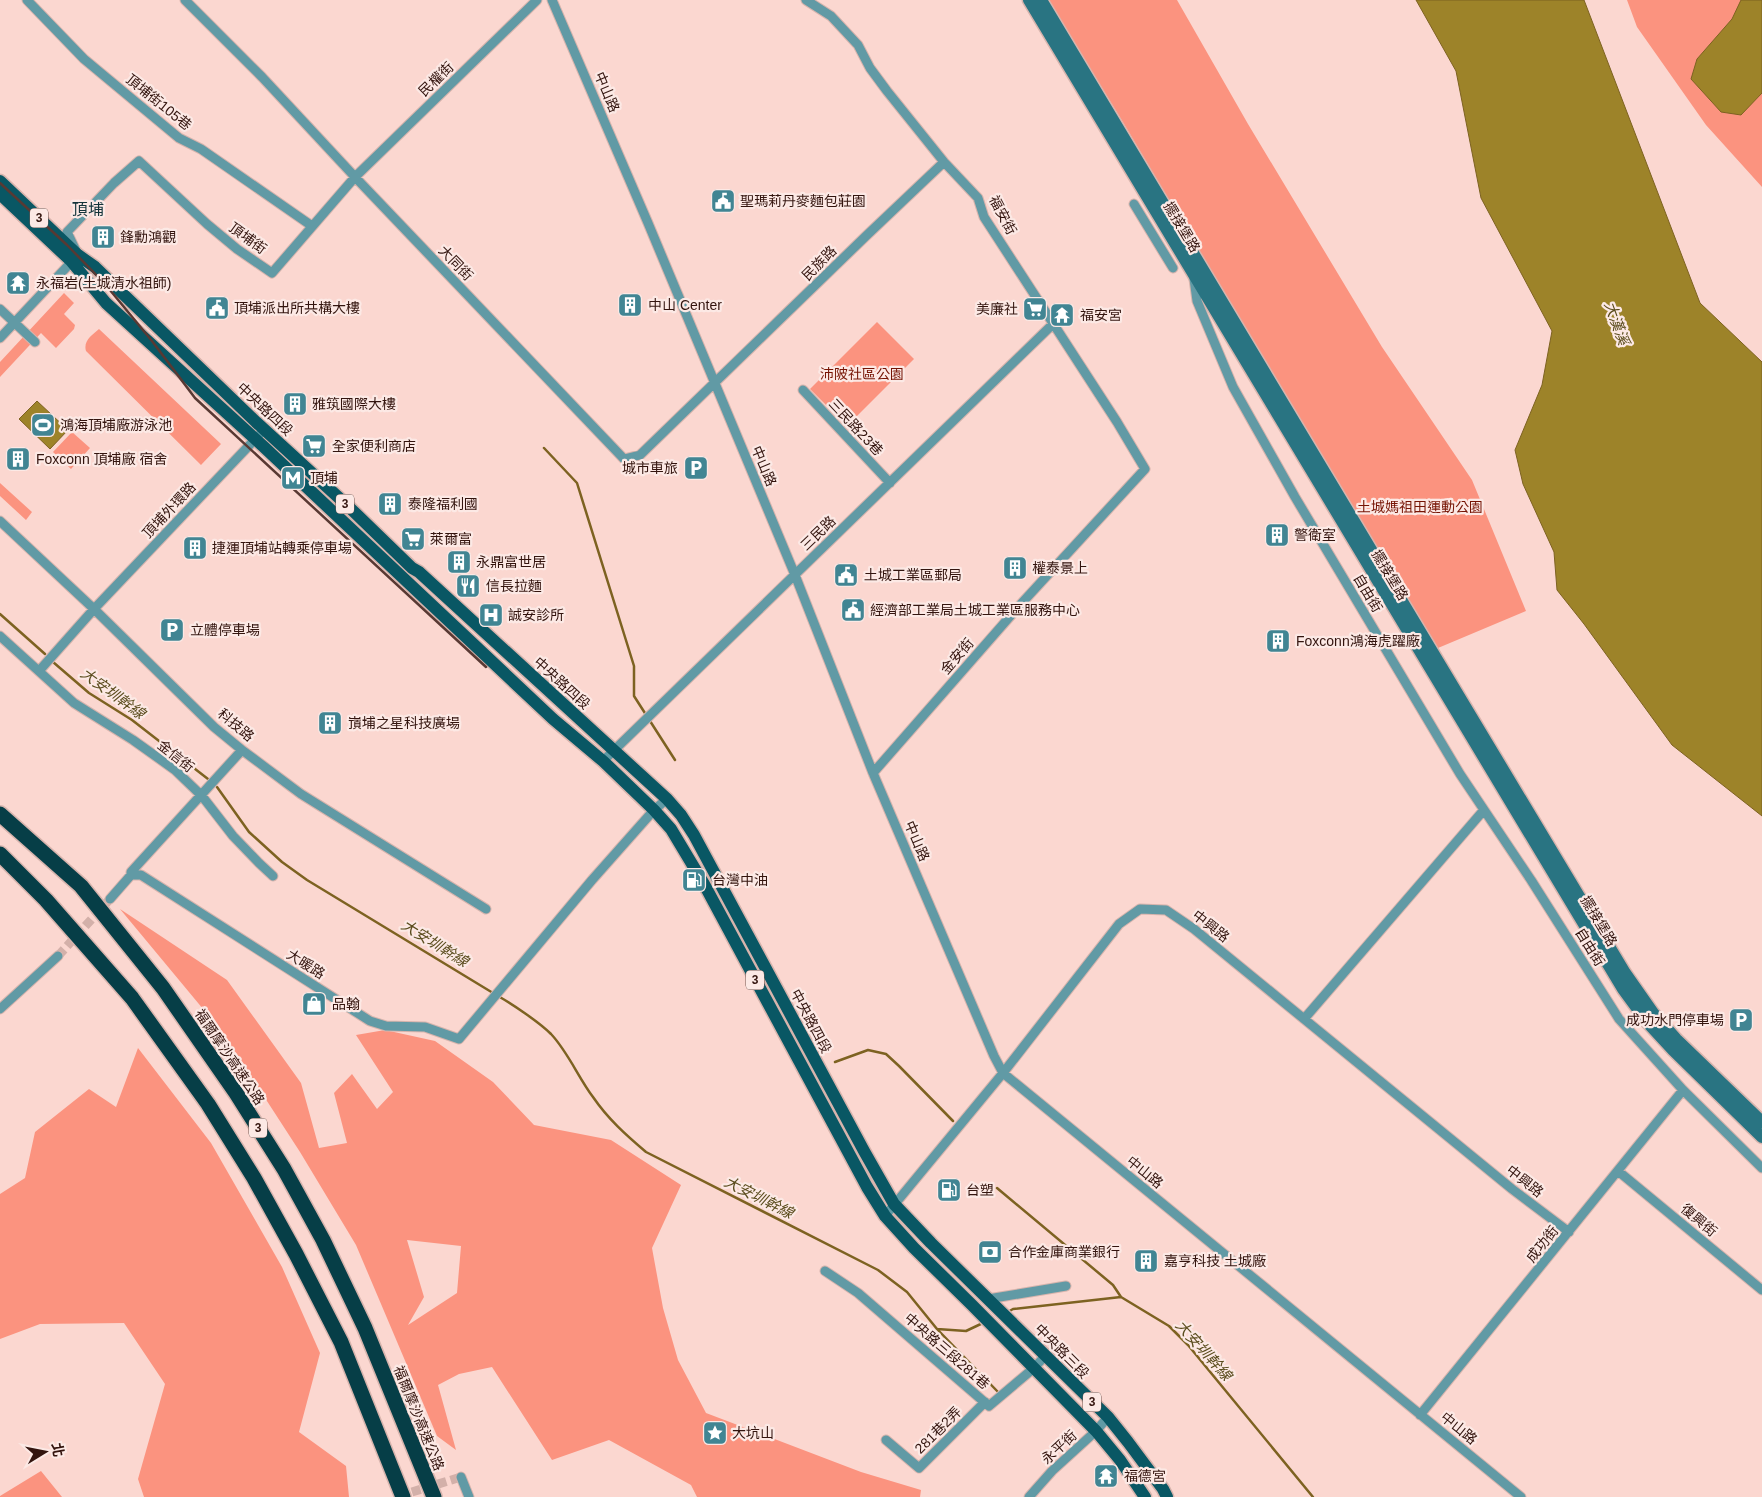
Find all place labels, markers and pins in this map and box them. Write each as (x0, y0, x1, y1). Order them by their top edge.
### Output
public building icon: 聖瑪莉丹麥麵包莊園 (710, 188, 736, 214)
place label: 聖瑪莉丹麥麵包莊園 (740, 193, 866, 209)
building icon: 鋒勳鴻觀 (90, 224, 116, 250)
place label: 鋒勳鴻觀 (120, 229, 176, 245)
temple icon: 永福岩(土城清水祖師) (5, 270, 31, 296)
place label: 永福岩(土城清水祖師) (36, 275, 171, 291)
building icon: 中山 Center (617, 292, 643, 318)
public building icon: 頂埔派出所共構大樓 (204, 295, 230, 321)
supermarket icon: 美廉社 (1022, 296, 1048, 322)
place label: 中山 Center (648, 297, 722, 313)
place label: 頂埔派出所共構大樓 (234, 300, 360, 316)
place label: 美廉社 (976, 301, 1018, 317)
temple icon: 福安宮 (1049, 302, 1075, 328)
place label: 福安宮 (1080, 307, 1122, 323)
building icon: 雅筑國際大樓 (282, 391, 308, 417)
place label: 雅筑國際大樓 (312, 396, 396, 412)
sports icon: 鴻海頂埔廠游泳池 (30, 412, 56, 438)
place label: 鴻海頂埔廠游泳池 (60, 417, 172, 433)
supermarket icon: 全家便利商店 (301, 433, 327, 459)
place label: 全家便利商店 (332, 438, 416, 454)
building icon: Foxconn 頂埔廠 宿舍 (5, 446, 31, 472)
place label: Foxconn 頂埔廠 宿舍 (36, 451, 167, 467)
parking icon: 城市車旅 (683, 455, 709, 481)
place label: 城市車旅 (622, 460, 678, 476)
metro station icon: 頂埔 (280, 465, 306, 491)
place label: 頂埔 (310, 470, 338, 486)
building icon: 泰隆福利國 (377, 491, 403, 517)
place label: 泰隆福利國 (408, 496, 478, 512)
building icon: 警衛室 (1264, 522, 1290, 548)
supermarket icon: 萊爾富 (400, 526, 426, 552)
place label: 警衛室 (1294, 527, 1336, 543)
place label: 萊爾富 (430, 531, 472, 547)
building icon: 捷運頂埔站轉乘停車場 (182, 535, 208, 561)
place label: 捷運頂埔站轉乘停車場 (212, 540, 352, 556)
building icon: 永鼎富世居 (446, 549, 472, 575)
place label: 永鼎富世居 (476, 554, 546, 570)
building icon: 權泰景上 (1002, 555, 1028, 581)
place label: 權泰景上 (1032, 560, 1088, 576)
public building icon: 土城工業區郵局 (833, 562, 859, 588)
place label: 土城工業區郵局 (864, 567, 962, 583)
restaurant icon: 信長拉麵 (455, 573, 481, 599)
place label: 信長拉麵 (486, 578, 542, 594)
public building icon: 經濟部工業局土城工業區服務中心 (840, 597, 866, 623)
hospital icon: 誠安診所 (478, 602, 504, 628)
place label: 經濟部工業局土城工業區服務中心 (870, 602, 1080, 618)
place label: 誠安診所 (508, 607, 564, 623)
parking icon: 立體停車場 (159, 617, 185, 643)
place label: 立體停車場 (190, 622, 260, 638)
building icon: Foxconn鴻海虎躍廠 (1265, 628, 1291, 654)
place label: Foxconn鴻海虎躍廠 (1296, 633, 1420, 649)
building icon: 嵿埔之星科技廣場 (317, 710, 343, 736)
place label: 嵿埔之星科技廣場 (348, 715, 460, 731)
fuel station icon: 台灣中油 (681, 867, 707, 893)
place label: 台灣中油 (712, 872, 768, 888)
shop icon: 品翰 (301, 991, 327, 1017)
place label: 品翰 (332, 996, 360, 1012)
parking icon: 成功水門停車場 (1728, 1007, 1754, 1033)
place label: 成功水門停車場 (1626, 1012, 1724, 1028)
fuel station icon: 台塑 (936, 1177, 962, 1203)
place label: 台塑 (966, 1182, 994, 1198)
bank icon: 合作金庫商業銀行 (977, 1239, 1003, 1265)
place label: 合作金庫商業銀行 (1008, 1244, 1120, 1260)
building icon: 嘉亨科技 土城廠 (1133, 1248, 1159, 1274)
place label: 嘉亨科技 土城廠 (1164, 1253, 1266, 1269)
place icon: 大坑山 (702, 1420, 728, 1446)
place label: 大坑山 (732, 1425, 774, 1441)
temple icon: 福德宮 (1093, 1463, 1119, 1489)
place label: 福德宮 (1124, 1468, 1166, 1484)

